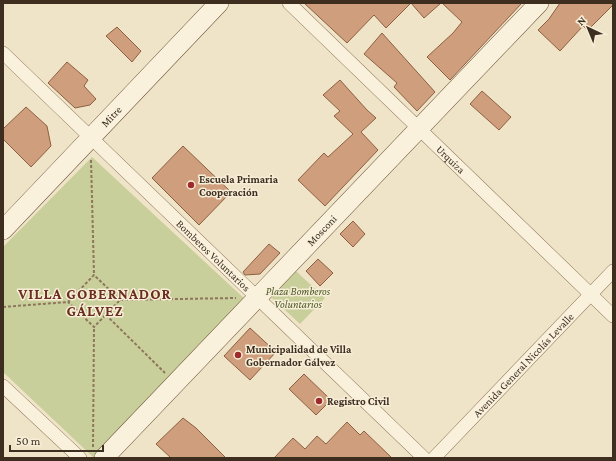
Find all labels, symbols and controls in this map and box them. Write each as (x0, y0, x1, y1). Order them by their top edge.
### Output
north arrow (568, 8, 608, 48)
text: N (574, 14, 588, 28)
street label: Mitre (99, 103, 124, 129)
street label: Urquiza (434, 143, 468, 176)
place label: Escuela Primaria Cooperación (199, 173, 279, 198)
marker: Escuela Primaria Cooperación (186, 180, 196, 190)
street label: Mosconi (304, 212, 339, 248)
street label: Bomberos Voluntarios (174, 217, 253, 294)
park label: Plaza Bomberos Voluntarios (266, 285, 331, 310)
district label: VILLA GOBERNADOR GÁLVEZ (17, 286, 172, 319)
street label: Avenida General Nicolás Levalle (471, 310, 576, 419)
place label: Municipalidad de Villa Gobernador Gálvez (246, 343, 352, 368)
marker: Municipalidad de Villa Gobernador Gálvez (233, 350, 243, 360)
place label: Registro Civil (327, 395, 390, 407)
marker: Registro Civil (314, 396, 324, 406)
scale bar (10, 427, 103, 453)
text: 50 m (16, 434, 41, 448)

